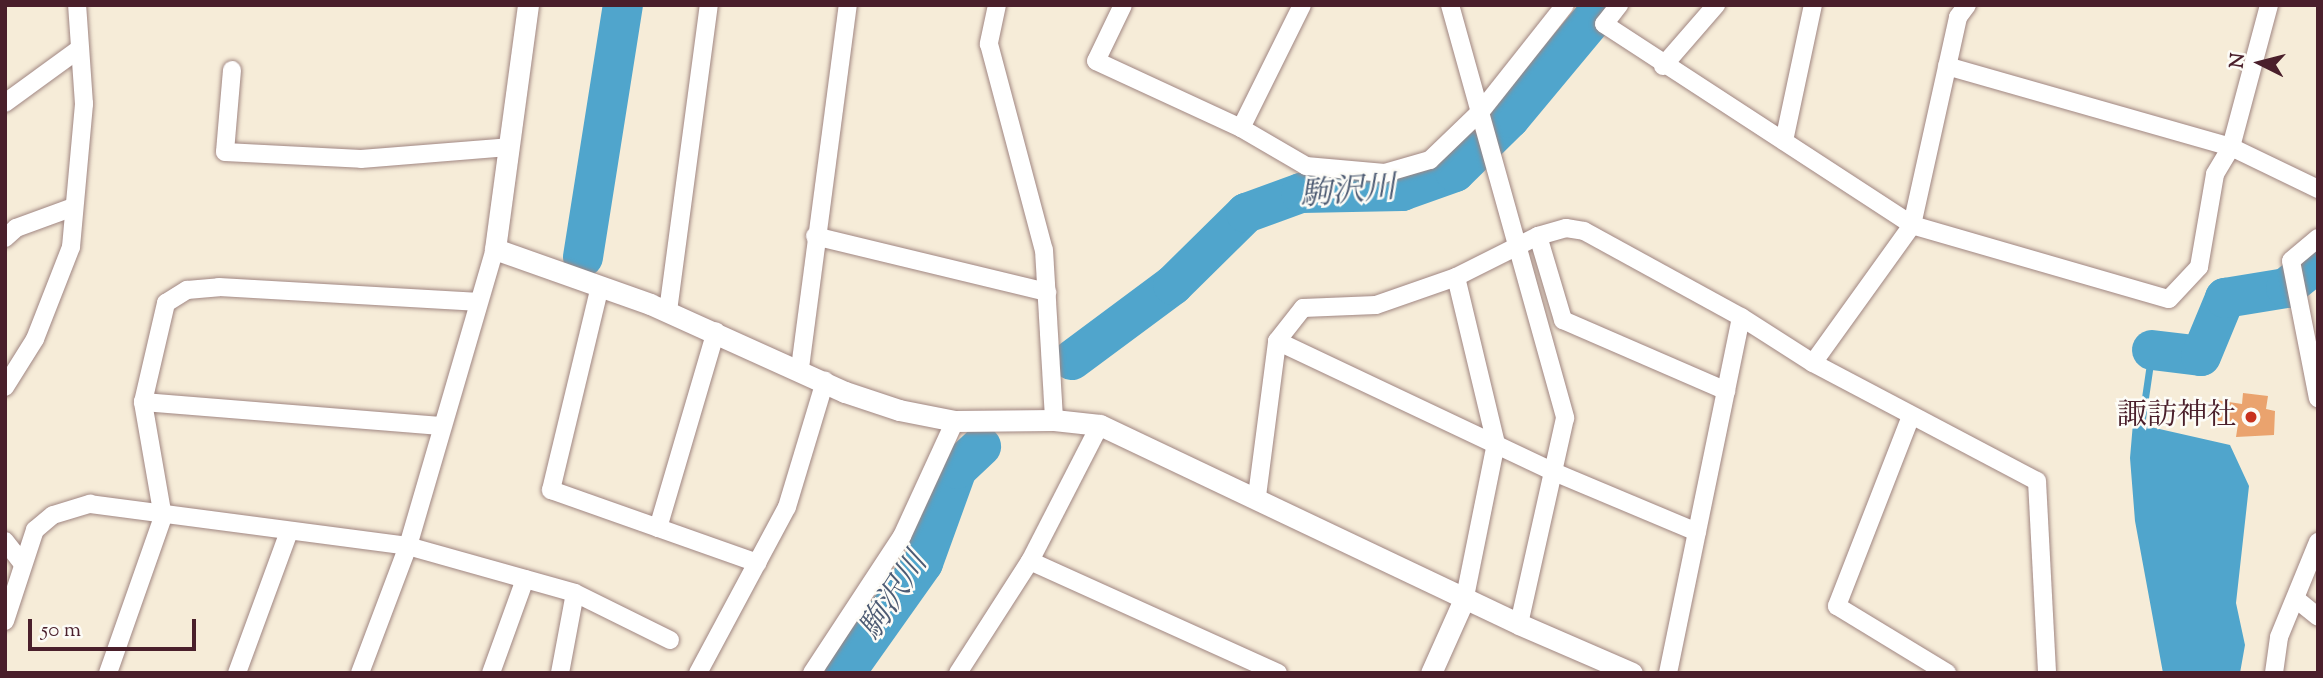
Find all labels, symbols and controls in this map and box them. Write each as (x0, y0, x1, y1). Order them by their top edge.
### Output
north arrow (2225, 28, 2295, 98)
text: N (2224, 52, 2253, 70)
water label: 駒沢川 (1299, 170, 1397, 216)
place label: 諏訪神社 (2117, 399, 2237, 435)
marker: 諏訪神社 (2243, 409, 2259, 425)
water label: 駒沢川 (853, 546, 937, 648)
scale bar (32, 604, 200, 648)
text: 50 m (41, 616, 81, 646)

